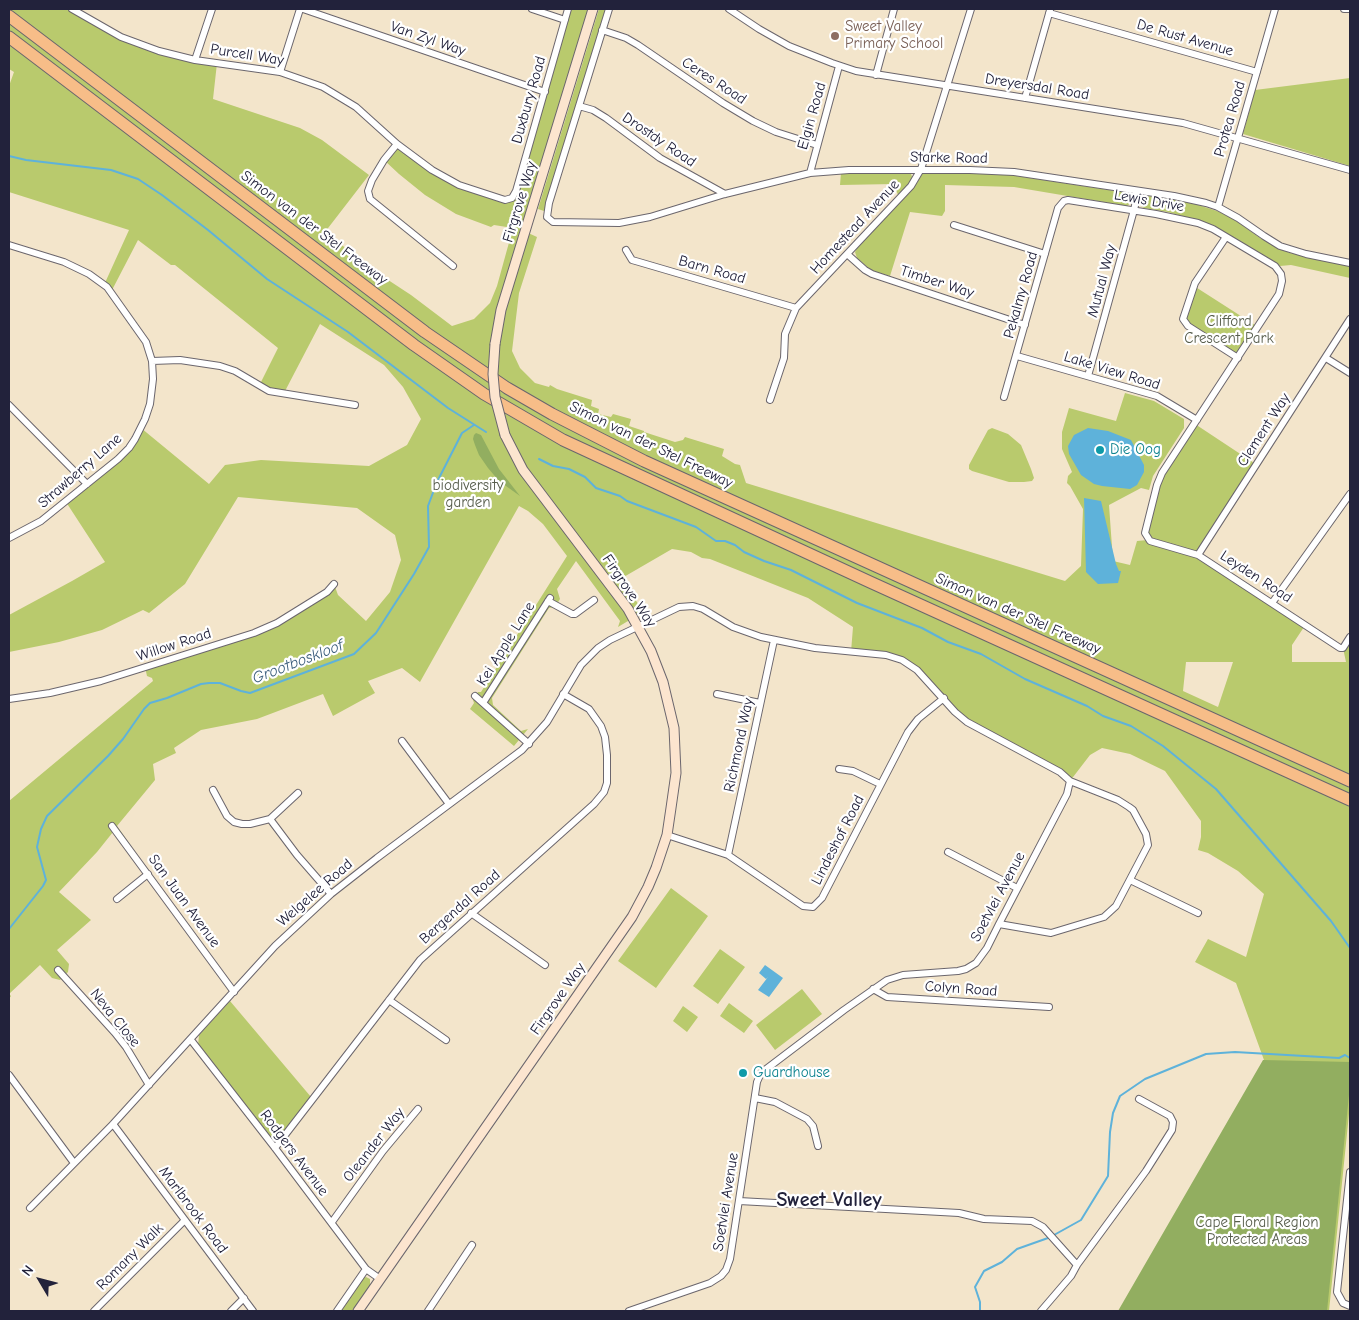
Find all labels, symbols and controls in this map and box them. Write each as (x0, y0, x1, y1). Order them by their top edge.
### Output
street label: De Rust Avenue (1135, 16, 1235, 60)
street label: Van Zyl Way (388, 18, 468, 60)
place label: Sweet Valley Primary School (845, 18, 943, 53)
marker: Sweet Valley Primary School (829, 30, 841, 42)
street label: Purcell Way (209, 40, 285, 70)
street label: Ceres Road (678, 53, 750, 109)
street label: Duxbury Road (508, 54, 550, 146)
street label: Dreyersdal Road (984, 70, 1090, 104)
street label: Protea Road (1211, 79, 1249, 159)
street label: Elgin Road (794, 80, 830, 152)
street label: Drostdy Road (619, 109, 699, 171)
street label: Starke Road (910, 148, 988, 168)
street label: Firgrove Way (499, 159, 541, 245)
street label: Simon van der Stel Freeway (237, 167, 391, 289)
street label: Homestead Avenue (807, 176, 903, 278)
street label: Lewis Drive (1113, 186, 1185, 216)
street label: Mutual Way (1084, 243, 1120, 319)
street label: Pekalmy Road (1000, 249, 1042, 341)
street label: Barn Road (677, 252, 747, 288)
street label: Timber Way (898, 262, 976, 302)
park label: Clifford Crescent Park (1184, 313, 1274, 348)
street label: Lake View Road (1062, 348, 1162, 394)
street label: Clement Way (1234, 390, 1294, 470)
street label: Simon van der Stel Freeway (567, 398, 735, 492)
street label: Strawberry Lane (35, 430, 125, 512)
place label: Die Oog (1110, 441, 1161, 459)
marker: Die Oog (1094, 444, 1106, 456)
park label: biodiversity garden (433, 477, 503, 512)
street label: Leyden Road (1217, 547, 1295, 607)
street label: Firgrove Way (598, 551, 660, 631)
street label: Simon van der Stel Freeway (932, 569, 1104, 659)
street label: Kei Apple Lane (473, 599, 539, 689)
street label: Willow Road (135, 625, 213, 665)
water label: Grootboskloof (250, 636, 346, 688)
street label: Richmond Way (720, 696, 758, 794)
street label: Lindeshof Road (808, 792, 868, 888)
street label: Soetvlei Avenue (967, 849, 1029, 945)
street label: San Juan Avenue (144, 851, 224, 951)
street label: Welgelee Road (274, 855, 356, 931)
street label: Bergendal Road (416, 866, 504, 948)
street label: Firgrove Way (527, 959, 589, 1039)
street label: Colyn Road (924, 977, 998, 1001)
street label: Neva Close (86, 985, 144, 1051)
place label: Guardhouse (753, 1064, 830, 1082)
marker: Guardhouse (737, 1067, 749, 1079)
street label: Oleander Way (339, 1104, 409, 1186)
street label: Rodgers Avenue (256, 1106, 332, 1200)
street label: Soetvlei Avenue (709, 1152, 743, 1252)
street label: Marlbrook Road (155, 1163, 231, 1257)
district label: Sweet Valley (776, 1188, 882, 1212)
park label: Cape Floral Region Protected Areas (1196, 1214, 1318, 1249)
street label: Romany Walk (93, 1220, 167, 1294)
north arrow (15, 1255, 65, 1305)
text: N (18, 1262, 37, 1279)

